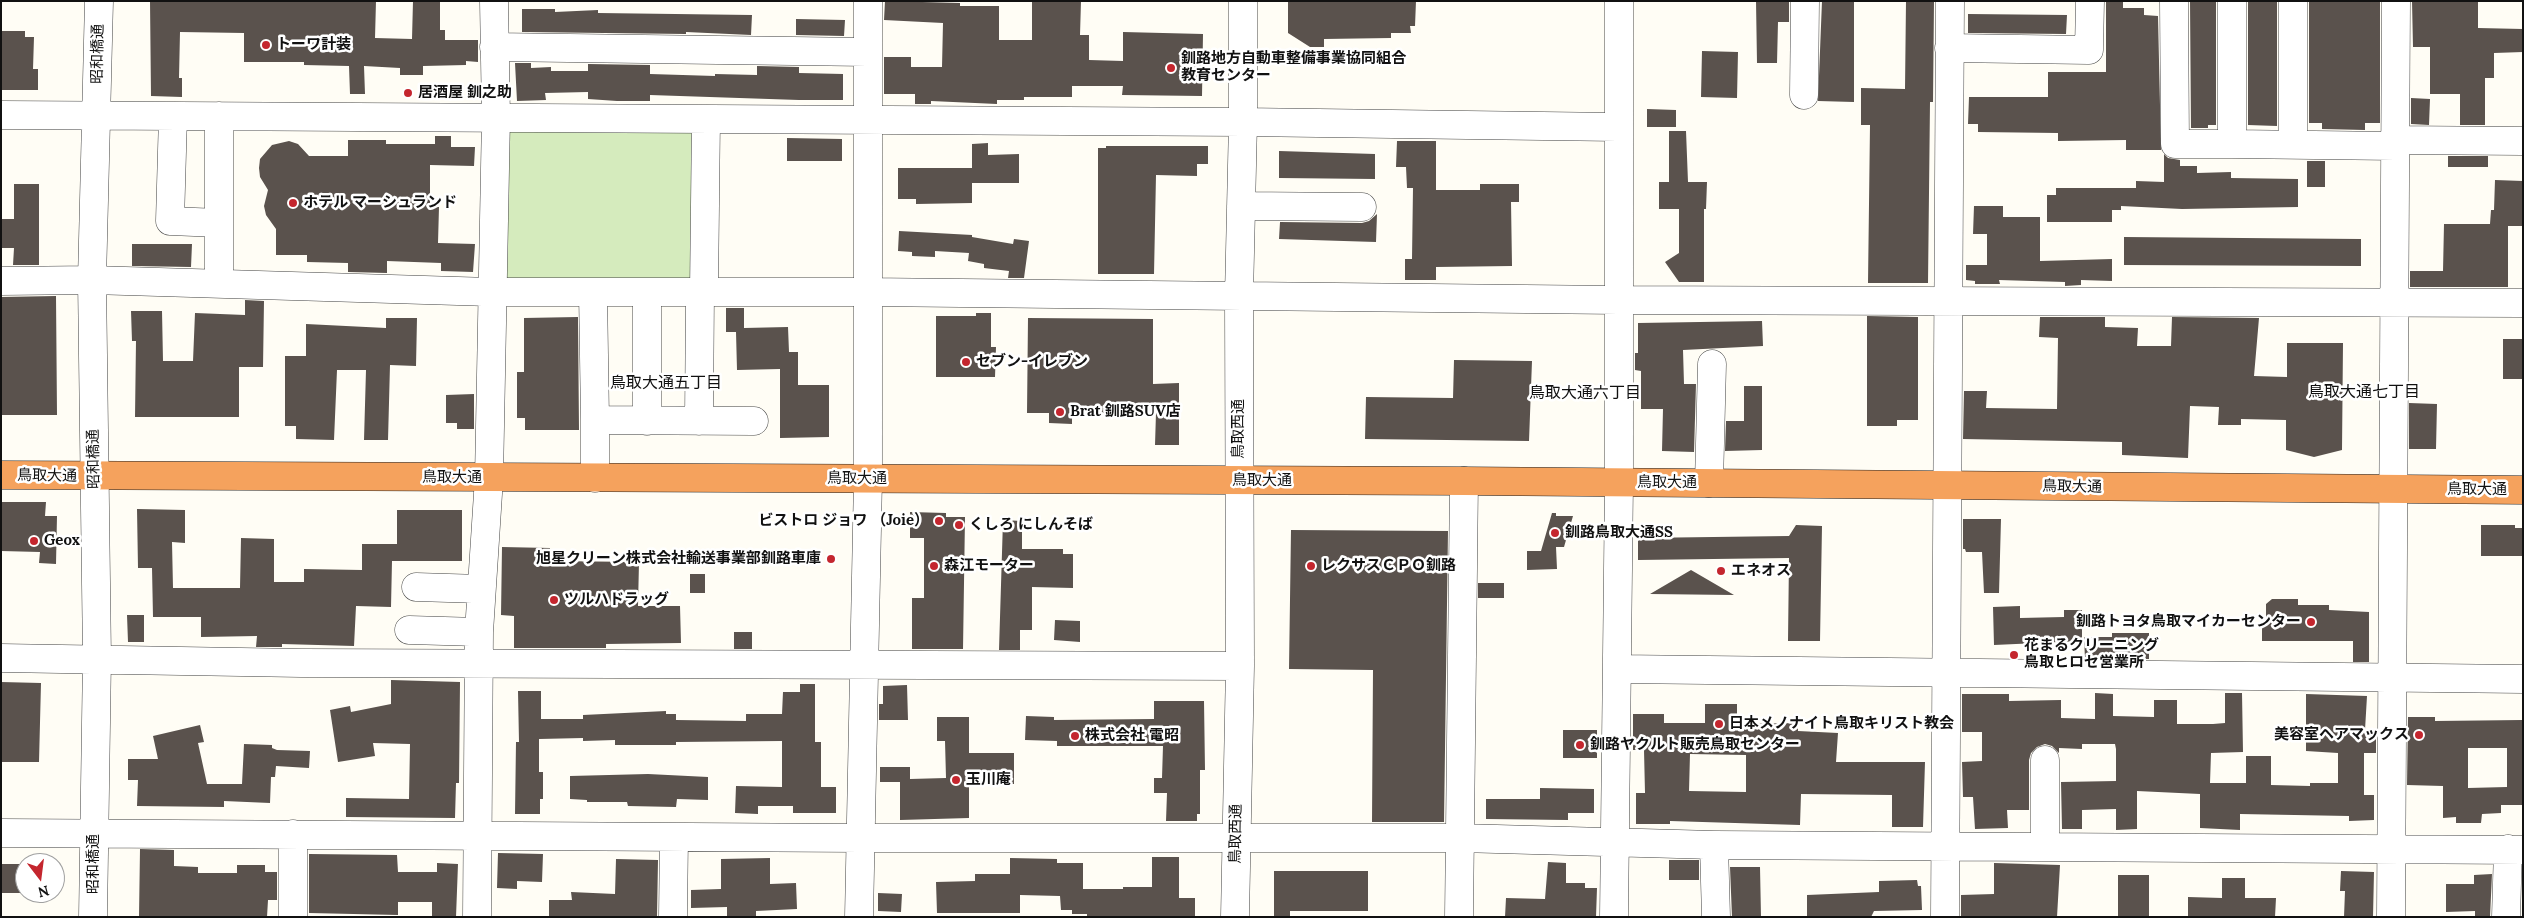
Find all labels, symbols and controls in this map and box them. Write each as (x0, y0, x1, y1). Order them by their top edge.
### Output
street label: 昭和橋通 (88, 24, 108, 84)
place label: トーワ計装 (276, 36, 351, 54)
marker: トーワ計装 (260, 39, 272, 51)
place label: 釧路地方自動車整備事業協同組合 教育センター (1181, 50, 1406, 85)
marker: 釧路地方自動車整備事業協同組合 教育センター (1165, 62, 1177, 74)
place label: 居酒屋 釧之助 (418, 84, 512, 102)
marker: 居酒屋 釧之助 (402, 87, 414, 99)
place label: ホテル マーシュランド (303, 194, 457, 212)
marker: ホテル マーシュランド (287, 197, 299, 209)
place label: セブン-イレブン (976, 353, 1088, 371)
marker: セブン-イレブン (960, 356, 972, 368)
district label: 鳥取大通五丁目 (610, 373, 722, 393)
district label: 鳥取大通七丁目 (2308, 382, 2420, 402)
district label: 鳥取大通六丁目 (1529, 383, 1641, 403)
street label: 鳥取西通 (1230, 399, 1248, 459)
place label: Brat 釧路SUV店 (1070, 403, 1181, 421)
marker: Brat 釧路SUV店 (1054, 406, 1066, 418)
street label: 昭和橋通 (84, 429, 104, 489)
street label: 鳥取大通 (17, 466, 77, 486)
street label: 鳥取大通 (422, 469, 482, 487)
street label: 鳥取大通 (827, 470, 887, 488)
street label: 鳥取大通 (1232, 472, 1292, 490)
street label: 鳥取大通 (1637, 474, 1697, 492)
street label: 鳥取大通 (2042, 477, 2102, 497)
street label: 鳥取大通 (2447, 481, 2507, 499)
place label: ビストロ ジョワ （Joie） (758, 512, 929, 530)
marker: ビストロ ジョワ （Joie） (933, 515, 945, 527)
place label: くしろ にしんそば (969, 516, 1093, 534)
marker: くしろ にしんそば (953, 519, 965, 531)
place label: 釧路鳥取大通SS (1565, 524, 1673, 542)
marker: 釧路鳥取大通SS (1549, 527, 1561, 539)
place label: Geox (44, 532, 80, 550)
marker: Geox (28, 535, 40, 547)
place label: 旭星クリーン株式会社輸送事業部釧路車庫 (536, 550, 821, 568)
marker: 旭星クリーン株式会社輸送事業部釧路車庫 (825, 553, 837, 565)
place label: 森江モーター (944, 557, 1034, 575)
place label: レクサスＣＰＯ釧路 (1321, 557, 1456, 575)
marker: 森江モーター (928, 560, 940, 572)
marker: レクサスＣＰＯ釧路 (1305, 560, 1317, 572)
place label: エネオス (1731, 562, 1791, 580)
marker: エネオス (1715, 565, 1727, 577)
place label: ツルハドラッグ (564, 591, 669, 609)
marker: ツルハドラッグ (548, 594, 560, 606)
place label: 釧路トヨタ鳥取マイカーセンター (2076, 613, 2301, 631)
marker: 釧路トヨタ鳥取マイカーセンター (2305, 616, 2317, 628)
place label: 花まるクリーニング 鳥取ヒロセ営業所 (2024, 637, 2159, 672)
marker: 花まるクリーニング 鳥取ヒロセ営業所 (2008, 649, 2020, 661)
place label: 日本メノナイト鳥取キリスト教会 (1729, 715, 1954, 733)
marker: 日本メノナイト鳥取キリスト教会 (1713, 718, 1725, 730)
place label: 美容室ヘアマックス (2274, 726, 2409, 744)
place label: 株式会社 電昭 (1085, 727, 1179, 745)
marker: 美容室ヘアマックス (2413, 729, 2425, 741)
marker: 株式会社 電昭 (1069, 730, 1081, 742)
place label: 釧路ヤクルト販売鳥取センター (1590, 736, 1800, 754)
marker: 釧路ヤクルト販売鳥取センター (1574, 739, 1586, 751)
place label: 玉川庵 (966, 771, 1011, 789)
marker: 玉川庵 (950, 774, 962, 786)
street label: 鳥取西通 (1226, 804, 1246, 864)
street label: 昭和橋通 (85, 834, 103, 894)
north arrow (15, 853, 65, 903)
text: N (36, 881, 51, 902)

